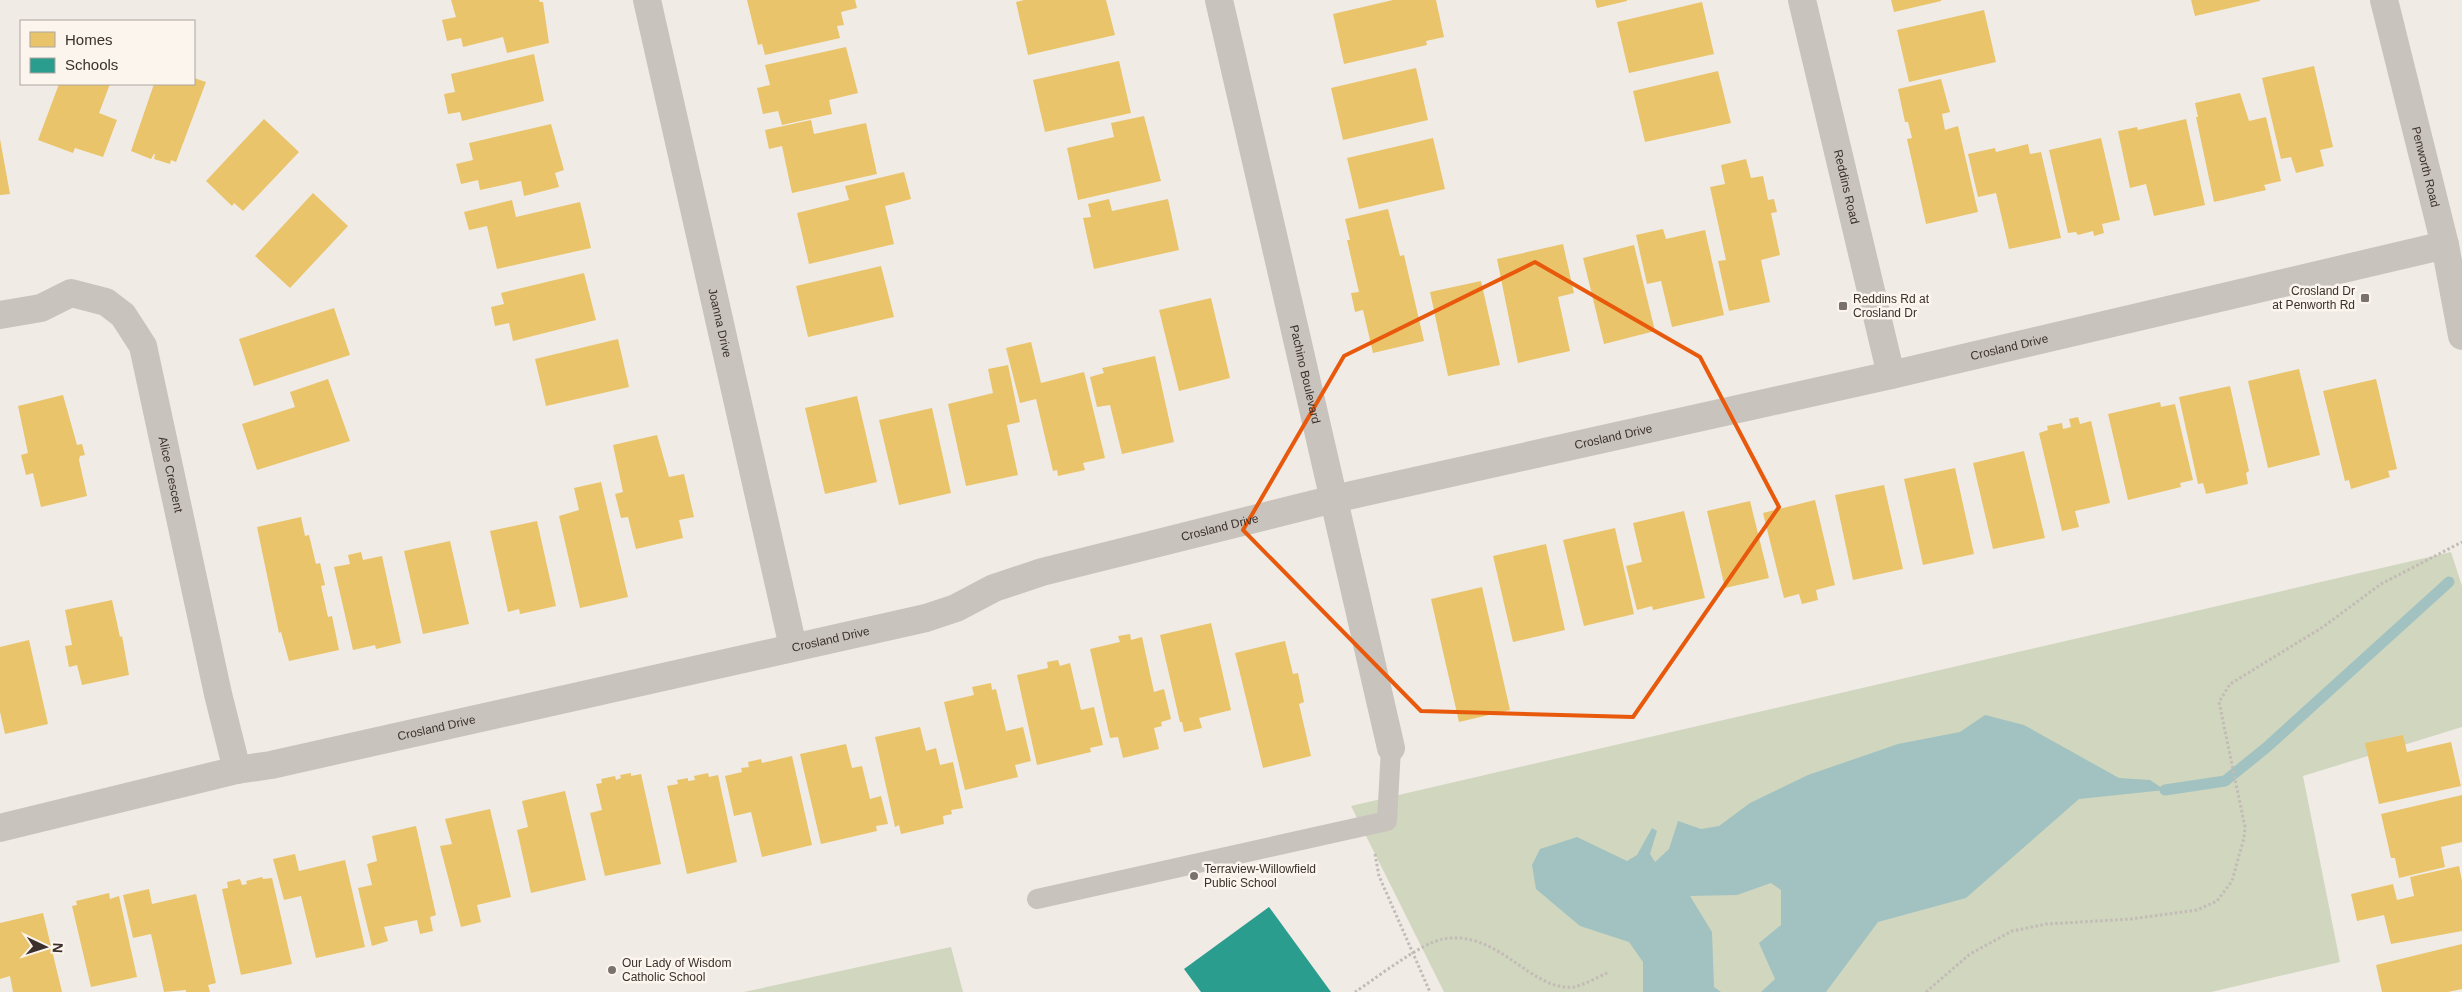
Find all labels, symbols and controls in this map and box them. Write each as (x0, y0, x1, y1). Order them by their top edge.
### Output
legend (20, 20, 195, 85)
text: Homes (65, 31, 113, 48)
text: Schools (65, 56, 118, 73)
street label: Penworth Road (2409, 125, 2442, 209)
street label: Reddins Road (1831, 148, 1862, 225)
place label: Crosland Dr at Penworth Rd (2272, 284, 2355, 312)
street label: Joanna Drive (705, 287, 735, 359)
place label: Reddins Rd at Crosland Dr (1853, 292, 1930, 320)
marker: Crosland Dr at Penworth Rd (2359, 292, 2371, 304)
marker: Reddins Rd at Crosland Dr (1837, 300, 1849, 312)
street label: Pachino Boulevard (1287, 323, 1323, 425)
street label: Crosland Drive (1969, 331, 2050, 363)
street label: Crosland Drive (1573, 421, 1654, 452)
street label: Alice Crescent (156, 435, 186, 514)
street label: Crosland Drive (1179, 511, 1260, 544)
street label: Crosland Drive (790, 624, 871, 655)
street label: Crosland Drive (396, 712, 477, 743)
place label: Terraview-Willowfield Public School (1204, 862, 1316, 890)
marker: Terraview-Willowfield Public School (1188, 870, 1200, 882)
north arrow (20, 922, 70, 972)
text: N (50, 942, 66, 954)
place label: Our Lady of Wisdom Catholic School (622, 956, 731, 984)
marker: Our Lady of Wisdom Catholic School (606, 964, 618, 976)

